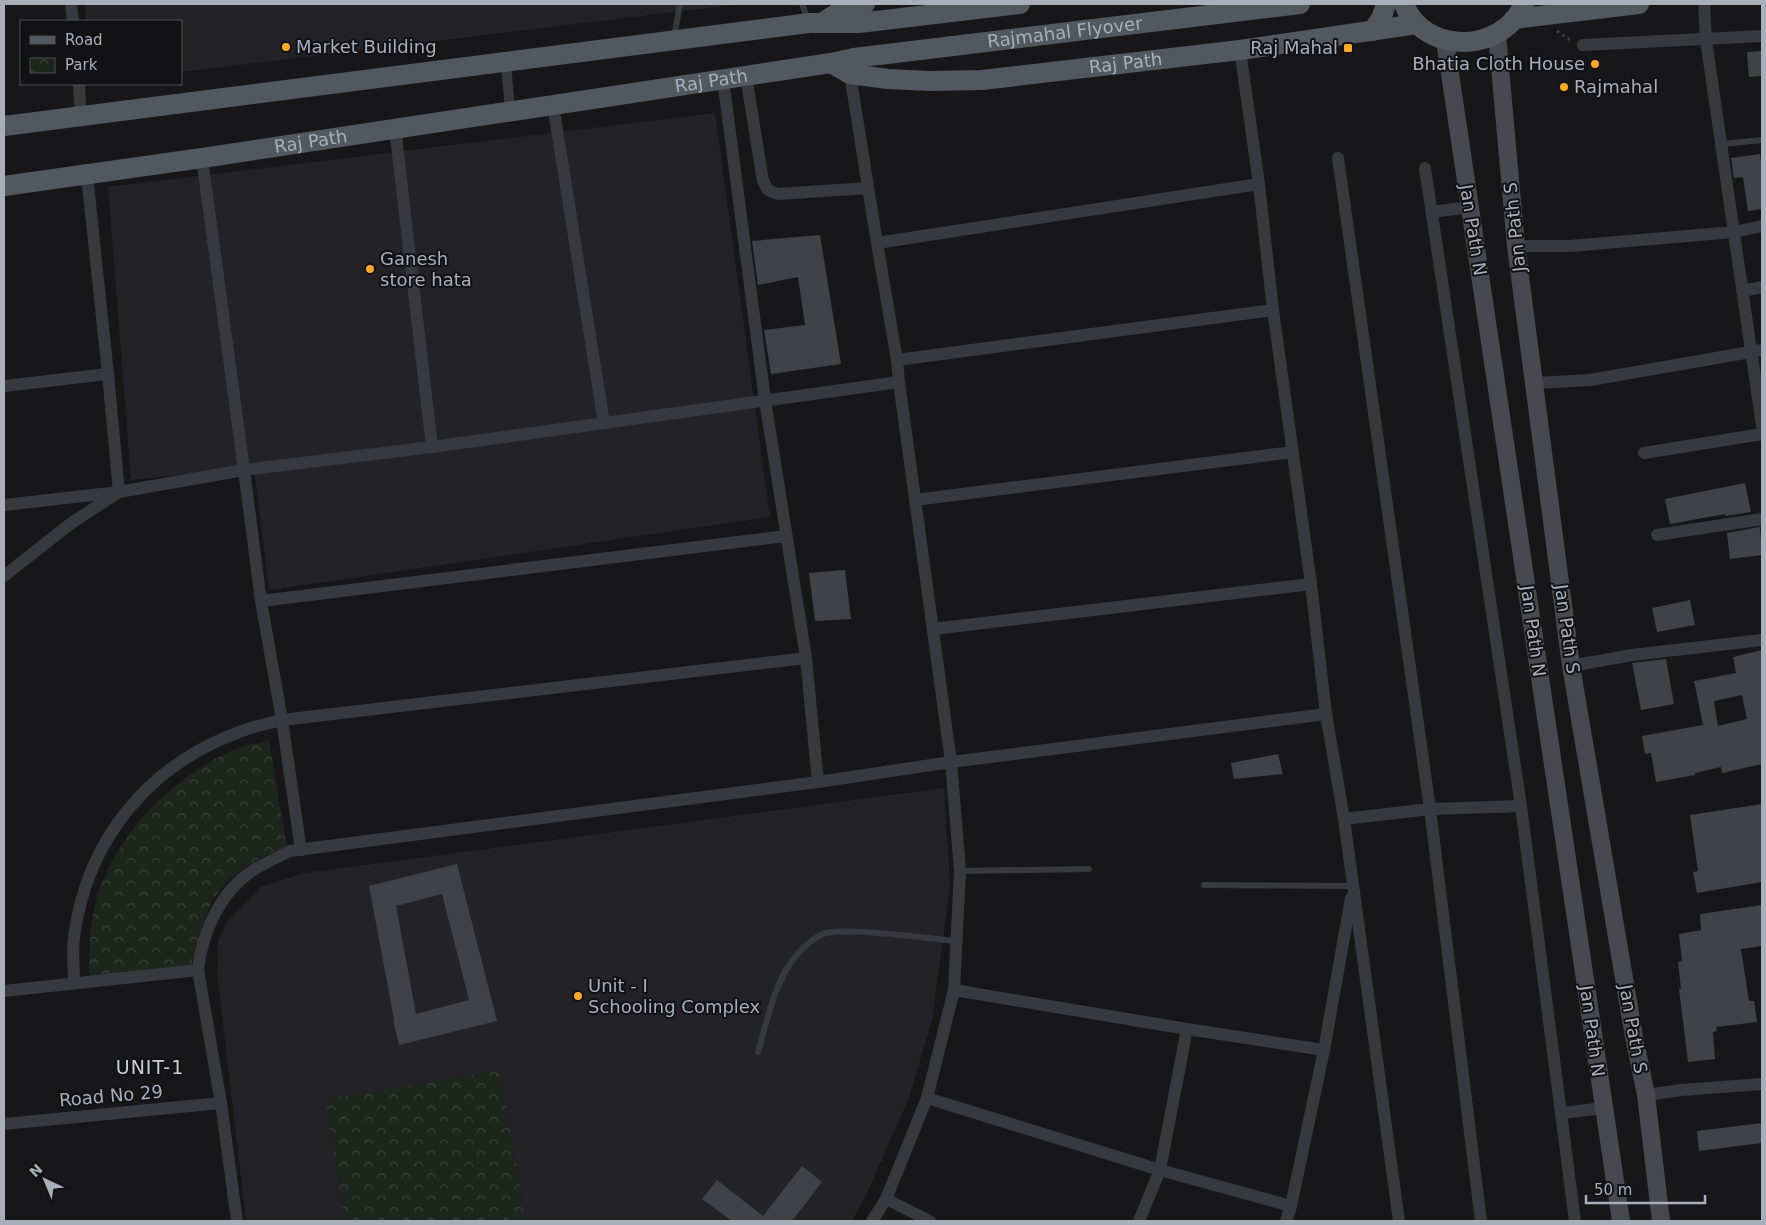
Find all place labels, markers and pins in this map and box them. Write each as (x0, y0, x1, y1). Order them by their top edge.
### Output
place label: Market Building (296, 36, 437, 57)
place label: Raj Mahal (1250, 37, 1338, 58)
marker: Market Building (280, 41, 292, 53)
marker: Raj Mahal (1342, 42, 1354, 54)
place label: Bhatia Cloth House (1412, 53, 1585, 74)
marker: Bhatia Cloth House (1589, 58, 1601, 70)
place label: Rajmahal (1574, 76, 1658, 97)
marker: Rajmahal (1558, 81, 1570, 93)
place label: Ganesh store hata (380, 248, 472, 290)
marker: Ganesh store hata (364, 263, 376, 275)
place label: Unit - I Schooling Complex (588, 975, 761, 1017)
marker: Unit - I Schooling Complex (572, 990, 584, 1002)

